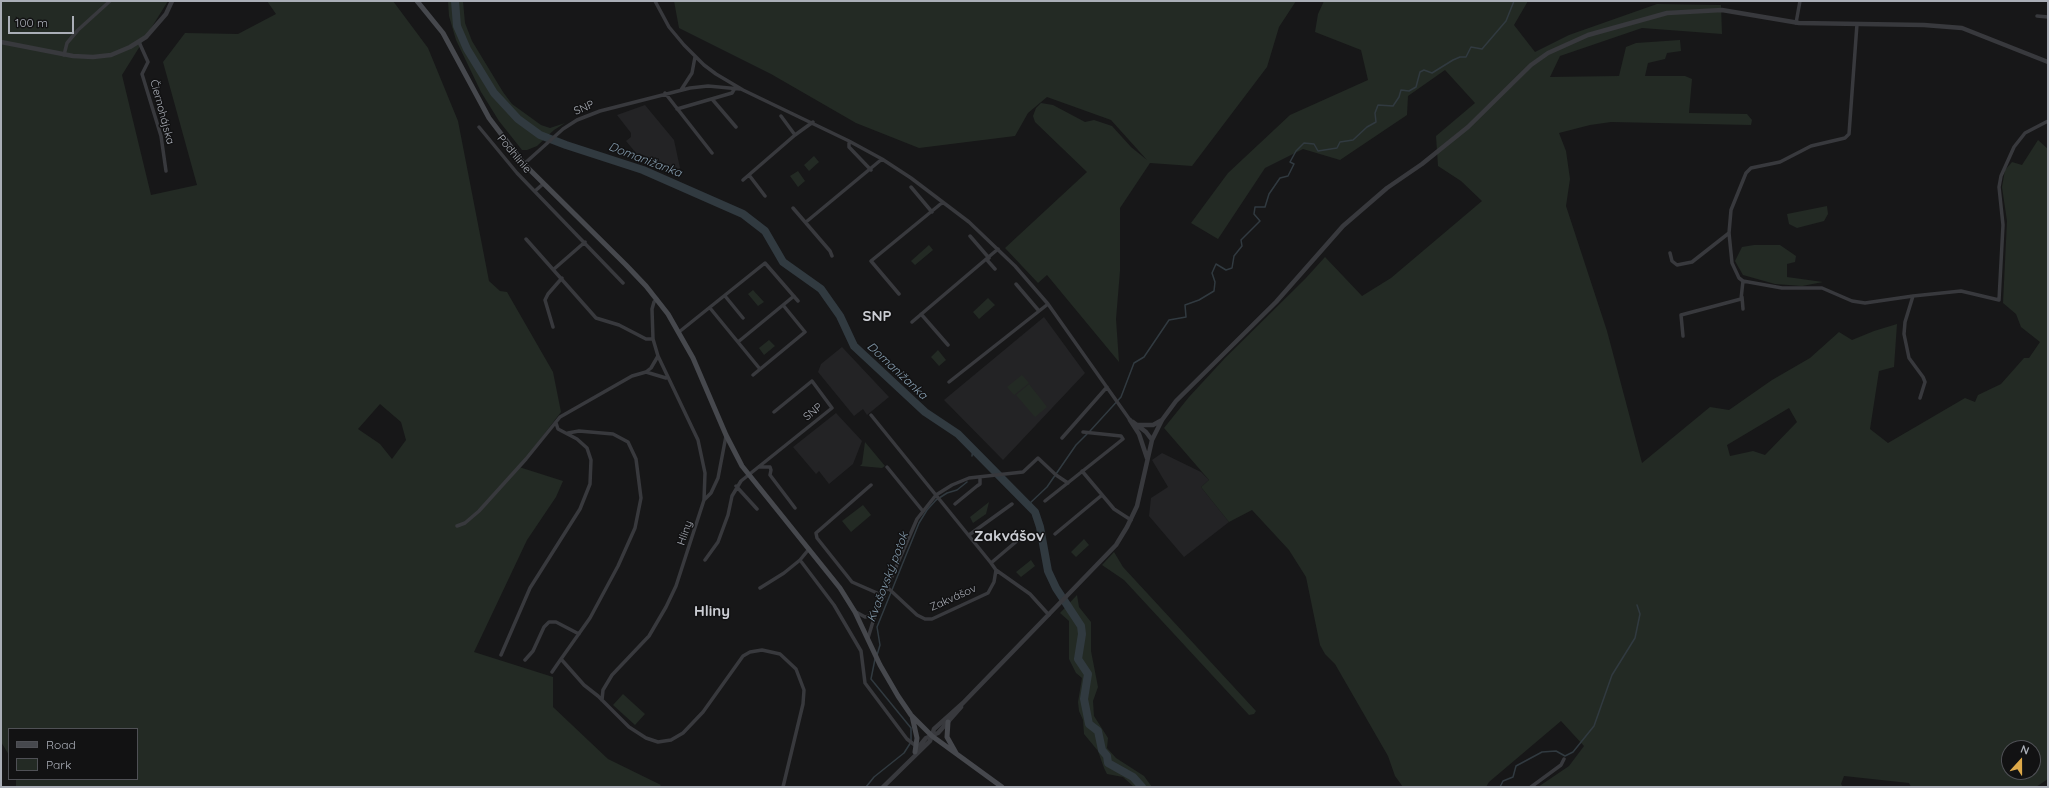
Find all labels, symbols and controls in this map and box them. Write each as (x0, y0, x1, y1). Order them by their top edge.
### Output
scale bar (10, 8, 76, 34)
text: 100 m (15, 15, 48, 30)
street label: Čiernohájska (147, 78, 177, 146)
street label: SNP (572, 98, 596, 118)
street label: Podhlinie (494, 132, 534, 176)
water label: Domanižanka (606, 139, 684, 181)
district label: SNP (862, 307, 892, 325)
water label: Domanižanka (864, 339, 930, 403)
street label: SNP (801, 400, 825, 424)
street label: Hliny (675, 519, 695, 547)
district label: Zakvášov (974, 527, 1044, 545)
water label: Kvašovský potok (864, 530, 912, 624)
street label: Zakvášov (928, 582, 978, 614)
district label: Hliny (694, 602, 730, 620)
legend (8, 728, 138, 780)
text: Road (46, 737, 76, 752)
north arrow (2001, 740, 2041, 780)
text: N (2019, 742, 2031, 758)
text: Park (46, 757, 71, 772)

